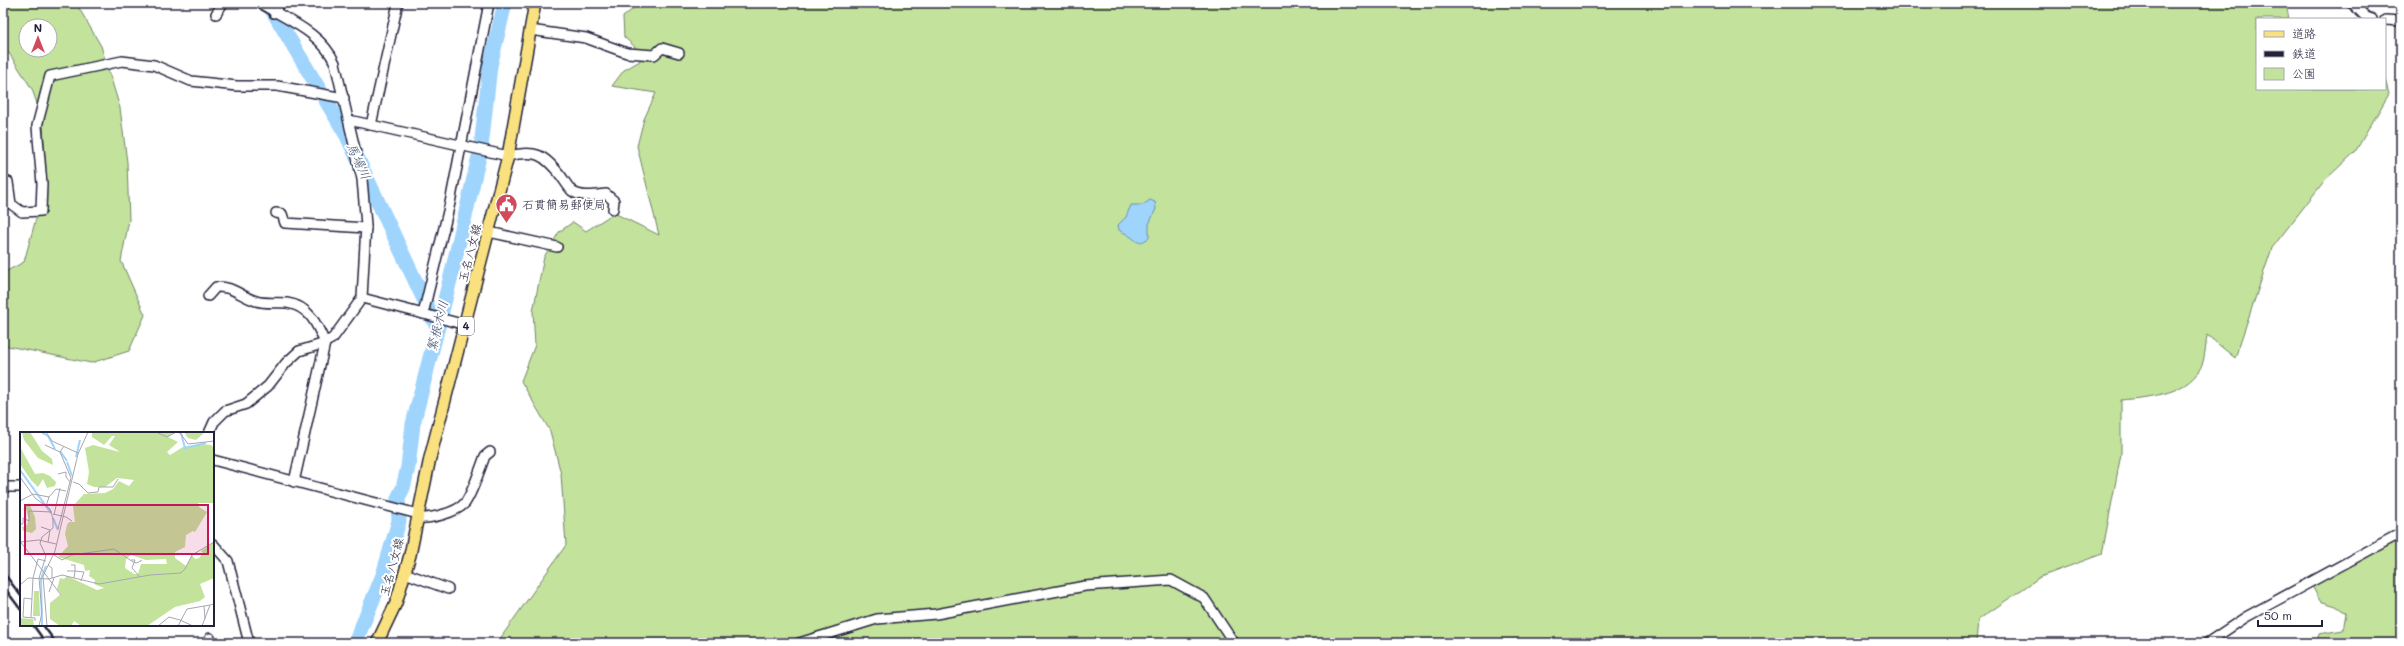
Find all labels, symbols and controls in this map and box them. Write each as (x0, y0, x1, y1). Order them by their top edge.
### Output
north arrow (18, 18, 58, 58)
legend (2256, 18, 2386, 90)
text: N (34, 20, 42, 35)
text: 道路 (2292, 25, 2316, 41)
text: 鉄道 (2292, 45, 2316, 61)
text: 公園 (2292, 65, 2316, 81)
water label: 馬場川 (344, 140, 375, 182)
public building icon: 石貫簡易郵便局 (494, 192, 520, 225)
place label: 石貫簡易郵便局 (522, 196, 606, 212)
street label: 玉名八女線 (454, 222, 484, 284)
water label: 繁根木川 (422, 299, 451, 353)
road number: 4 (458, 317, 474, 335)
inset map (20, 432, 214, 626)
street label: 玉名八女線 (376, 536, 407, 598)
scale bar (2258, 602, 2322, 628)
text: 50 m (2264, 607, 2292, 623)

